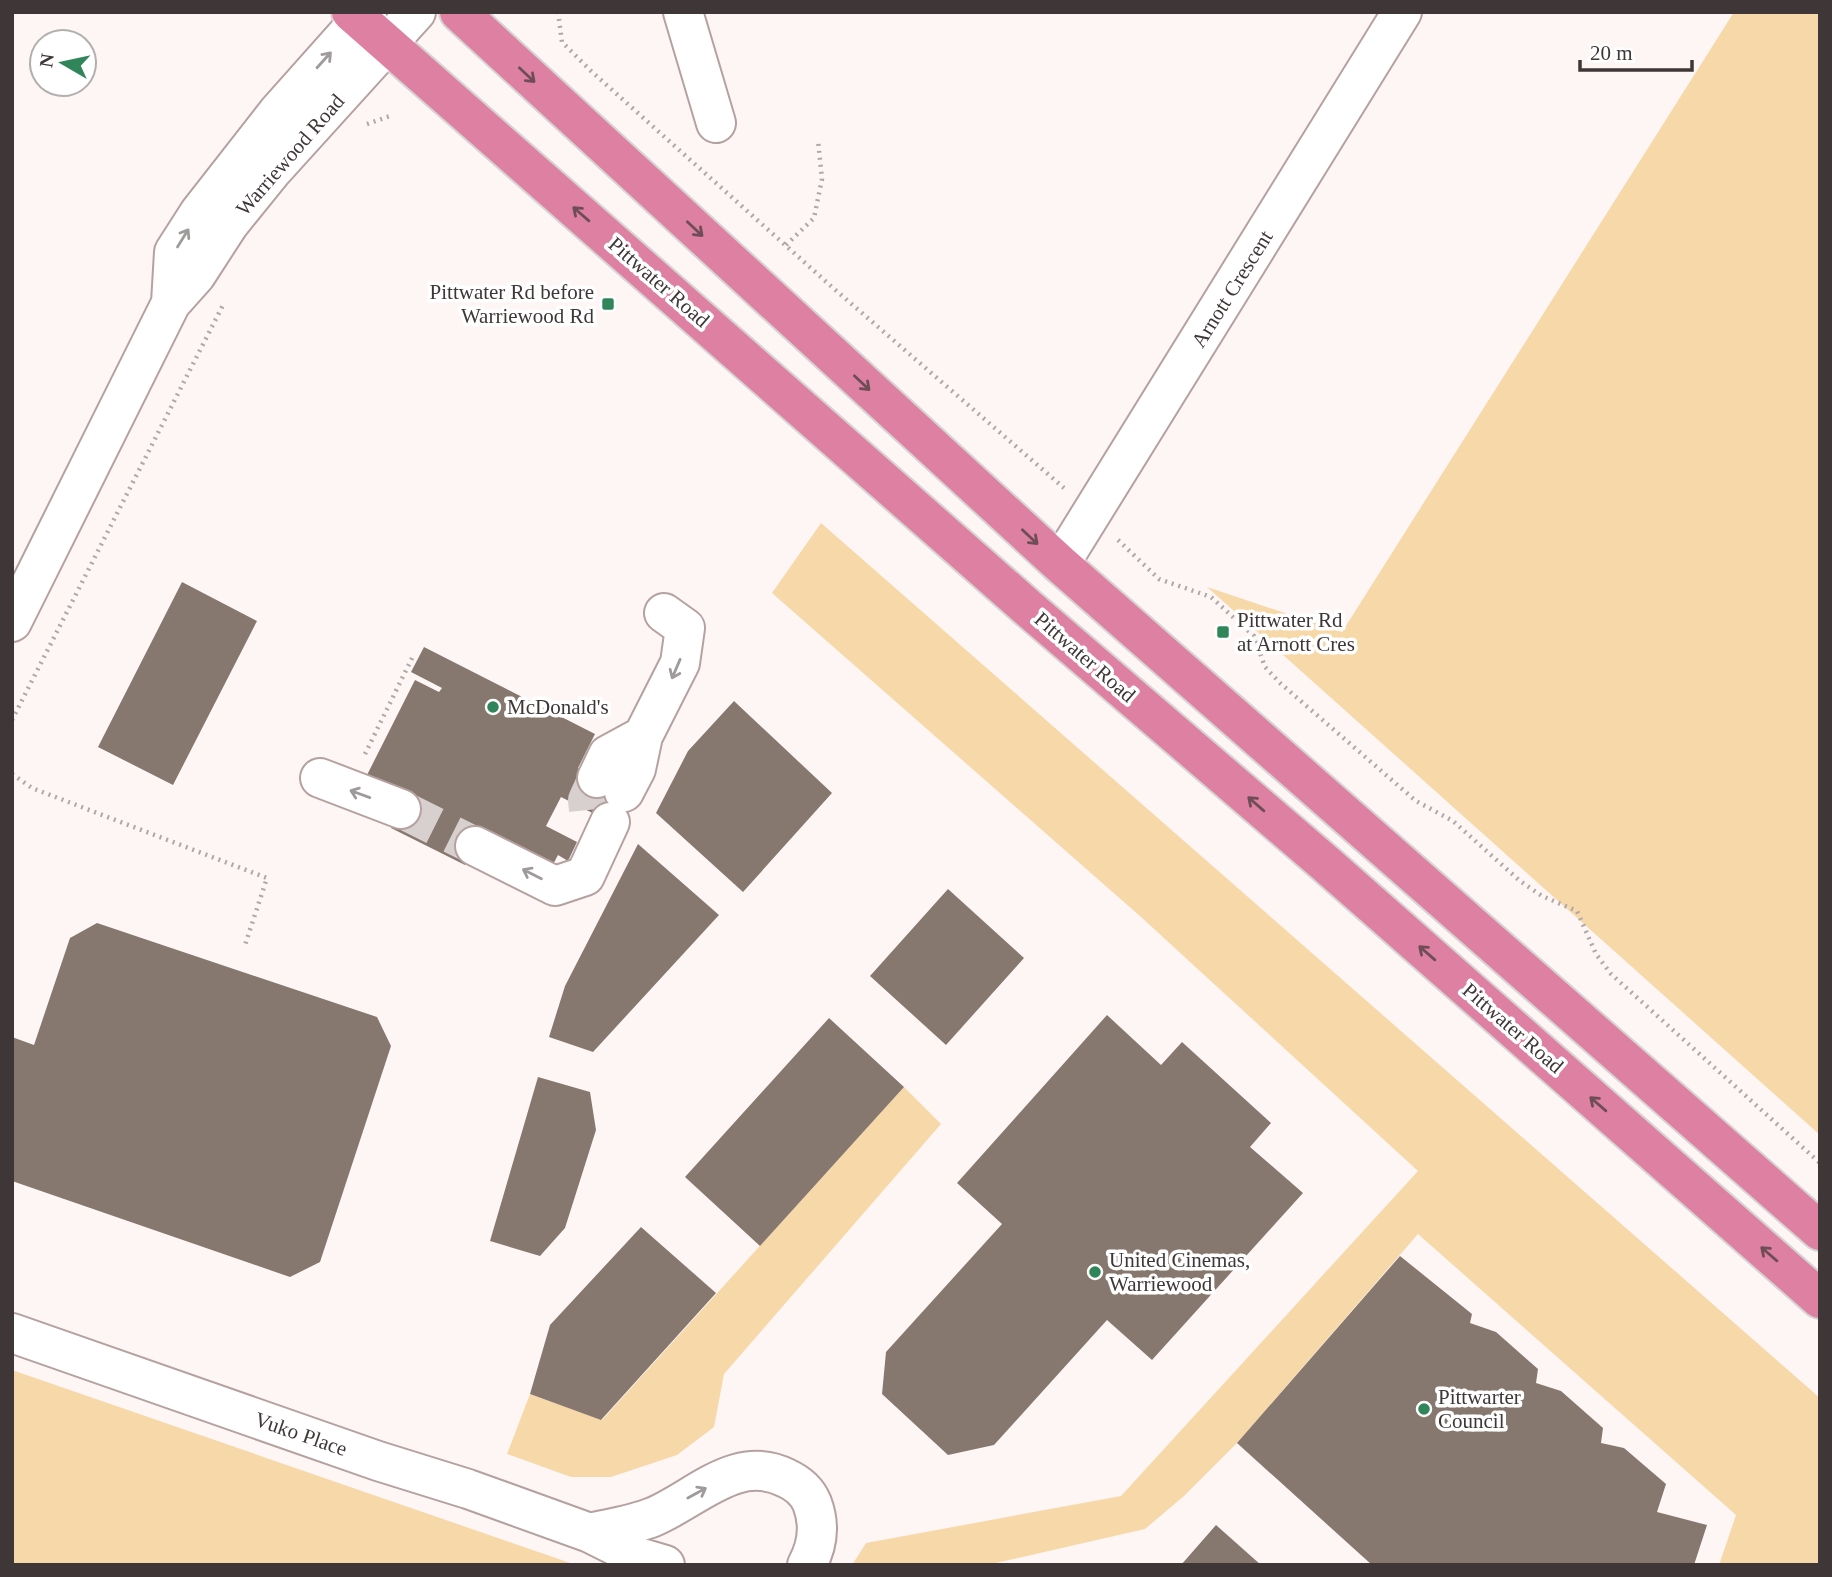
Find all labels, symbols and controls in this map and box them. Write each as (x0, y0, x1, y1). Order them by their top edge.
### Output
north arrow (28, 28, 98, 98)
scale bar (1580, 28, 1692, 72)
text: 20 m (1590, 41, 1633, 65)
text: N (35, 52, 58, 69)
one-way arrow (316, 52, 333, 69)
one-way arrow (518, 67, 536, 83)
street label: Warriewood Road (231, 89, 350, 221)
one-way arrow (573, 205, 590, 222)
one-way arrow (686, 221, 704, 237)
street label: Arnott Crescent (1186, 226, 1278, 352)
one-way arrow (176, 228, 190, 248)
street label: Pittwater Road (604, 232, 715, 333)
place label: Pittwater Rd before Warriewood Rd (430, 280, 594, 328)
marker: Pittwater Rd before Warriewood Rd (600, 296, 616, 312)
one-way arrow (853, 374, 871, 390)
one-way arrow (1021, 528, 1038, 545)
street label: Pittwater Road (1030, 607, 1141, 708)
place label: Pittwater Rd at Arnott Cres (1237, 608, 1355, 656)
marker: Pittwater Rd at Arnott Cres (1215, 624, 1231, 640)
one-way arrow (669, 658, 682, 680)
place label: McDonald's (507, 695, 609, 719)
marker: McDonald's (485, 699, 501, 715)
one-way arrow (350, 787, 372, 799)
one-way arrow (1247, 796, 1265, 812)
one-way arrow (522, 867, 543, 881)
one-way arrow (1419, 945, 1437, 961)
street label: Pittwater Road (1458, 978, 1569, 1079)
one-way arrow (1589, 1096, 1607, 1112)
one-way arrow (1760, 1246, 1778, 1262)
place label: United Cinemas, Warriewood (1109, 1248, 1250, 1296)
marker: United Cinemas, Warriewood (1087, 1264, 1103, 1280)
place label: Pittwarter Council (1438, 1385, 1521, 1433)
marker: Pittwarter Council (1416, 1401, 1432, 1417)
street label: Vuko Place (252, 1407, 350, 1461)
one-way arrow (686, 1485, 707, 1499)

